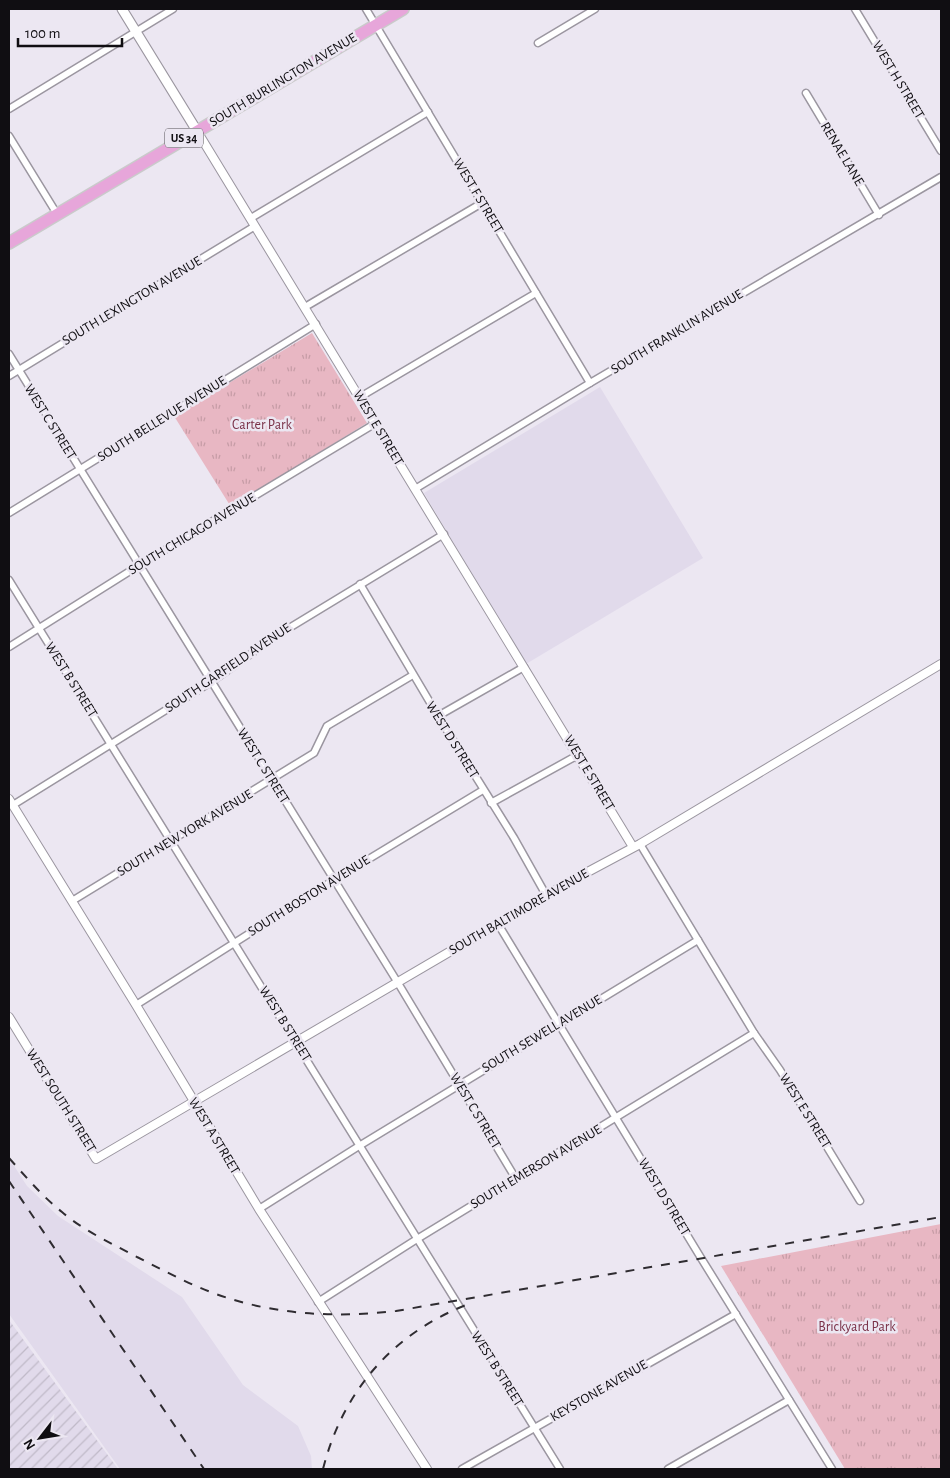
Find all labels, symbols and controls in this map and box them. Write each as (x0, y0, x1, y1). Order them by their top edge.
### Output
scale bar (18, 15, 121, 47)
text: 100 m (25, 26, 60, 41)
street label: SOUTH BURLINGTON AVENUE (207, 30, 359, 130)
street label: WEST H STREET (869, 39, 927, 121)
street label: RENAE LANE (818, 120, 867, 188)
road number: US 34 (165, 128, 203, 148)
street label: WEST F STREET (450, 156, 506, 236)
street label: SOUTH LEXINGTON AVENUE (60, 254, 204, 348)
street label: SOUTH FRANKLIN AVENUE (609, 287, 746, 377)
street label: SOUTH BELLEVUE AVENUE (95, 373, 229, 464)
street label: WEST C STREET (21, 382, 79, 462)
street label: WEST E STREET (350, 388, 406, 468)
park label: Carter Park (232, 418, 293, 432)
street label: SOUTH CHICAGO AVENUE (126, 490, 258, 578)
street label: SOUTH GARFIELD AVENUE (163, 621, 294, 715)
street label: WEST B STREET (42, 640, 100, 720)
street label: WEST D STREET (423, 699, 481, 781)
street label: WEST C STREET (234, 726, 292, 806)
street label: WEST E STREET (561, 733, 617, 813)
street label: SOUTH NEW YORK AVENUE (115, 787, 255, 879)
street label: SOUTH BOSTON AVENUE (246, 853, 372, 939)
street label: SOUTH BALTIMORE AVENUE (447, 866, 591, 958)
street label: WEST B STREET (256, 984, 314, 1064)
street label: SOUTH SEWELL AVENUE (480, 993, 605, 1075)
street label: WEST SOUTH STREET (23, 1047, 99, 1155)
street label: WEST C STREET (447, 1071, 503, 1151)
street label: WEST E STREET (776, 1071, 834, 1151)
street label: WEST A STREET (186, 1095, 242, 1177)
street label: SOUTH EMERSON AVENUE (468, 1122, 604, 1212)
street label: WEST D STREET (635, 1156, 693, 1238)
park label: Brickyard Park (818, 1320, 896, 1334)
street label: WEST B STREET (468, 1329, 526, 1409)
street label: KEYSTONE AVENUE (548, 1357, 650, 1424)
north arrow (15, 1413, 65, 1463)
text: N (21, 1436, 38, 1452)

